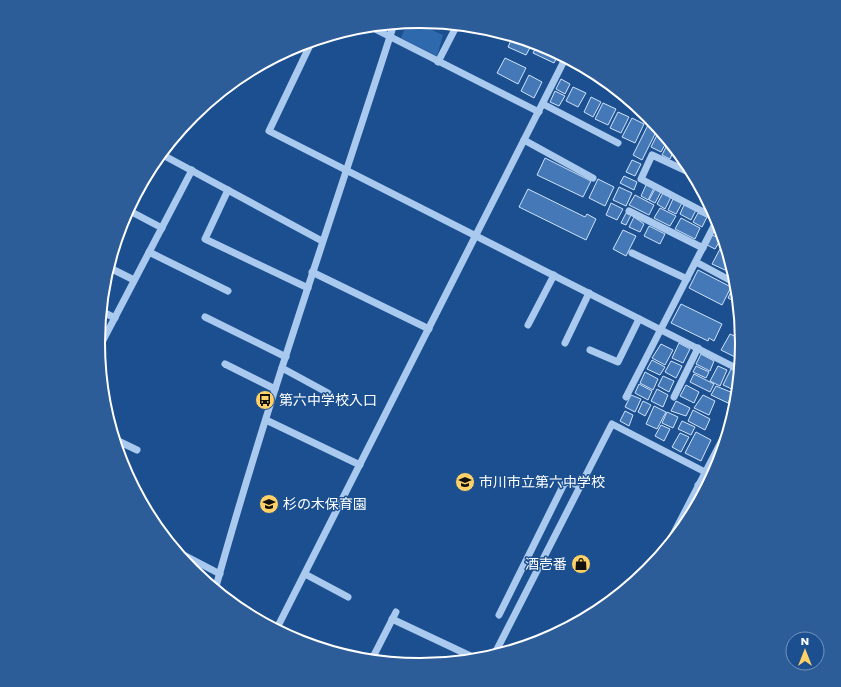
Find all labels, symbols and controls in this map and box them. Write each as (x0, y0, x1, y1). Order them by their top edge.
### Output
bus stop icon: 第六中学校入口 (254, 389, 276, 411)
place label: 第六中学校入口 (279, 390, 377, 410)
school or university icon: 市川市立第六中学校 (454, 471, 476, 493)
place label: 市川市立第六中学校 (479, 472, 605, 492)
school or university icon: 杉の木保育園 (258, 493, 280, 515)
place label: 杉の木保育園 (283, 494, 367, 514)
shop icon: 酒壱番 (570, 553, 592, 575)
place label: 酒壱番 (525, 554, 567, 574)
north arrow (785, 631, 825, 671)
text: N (801, 633, 809, 649)

